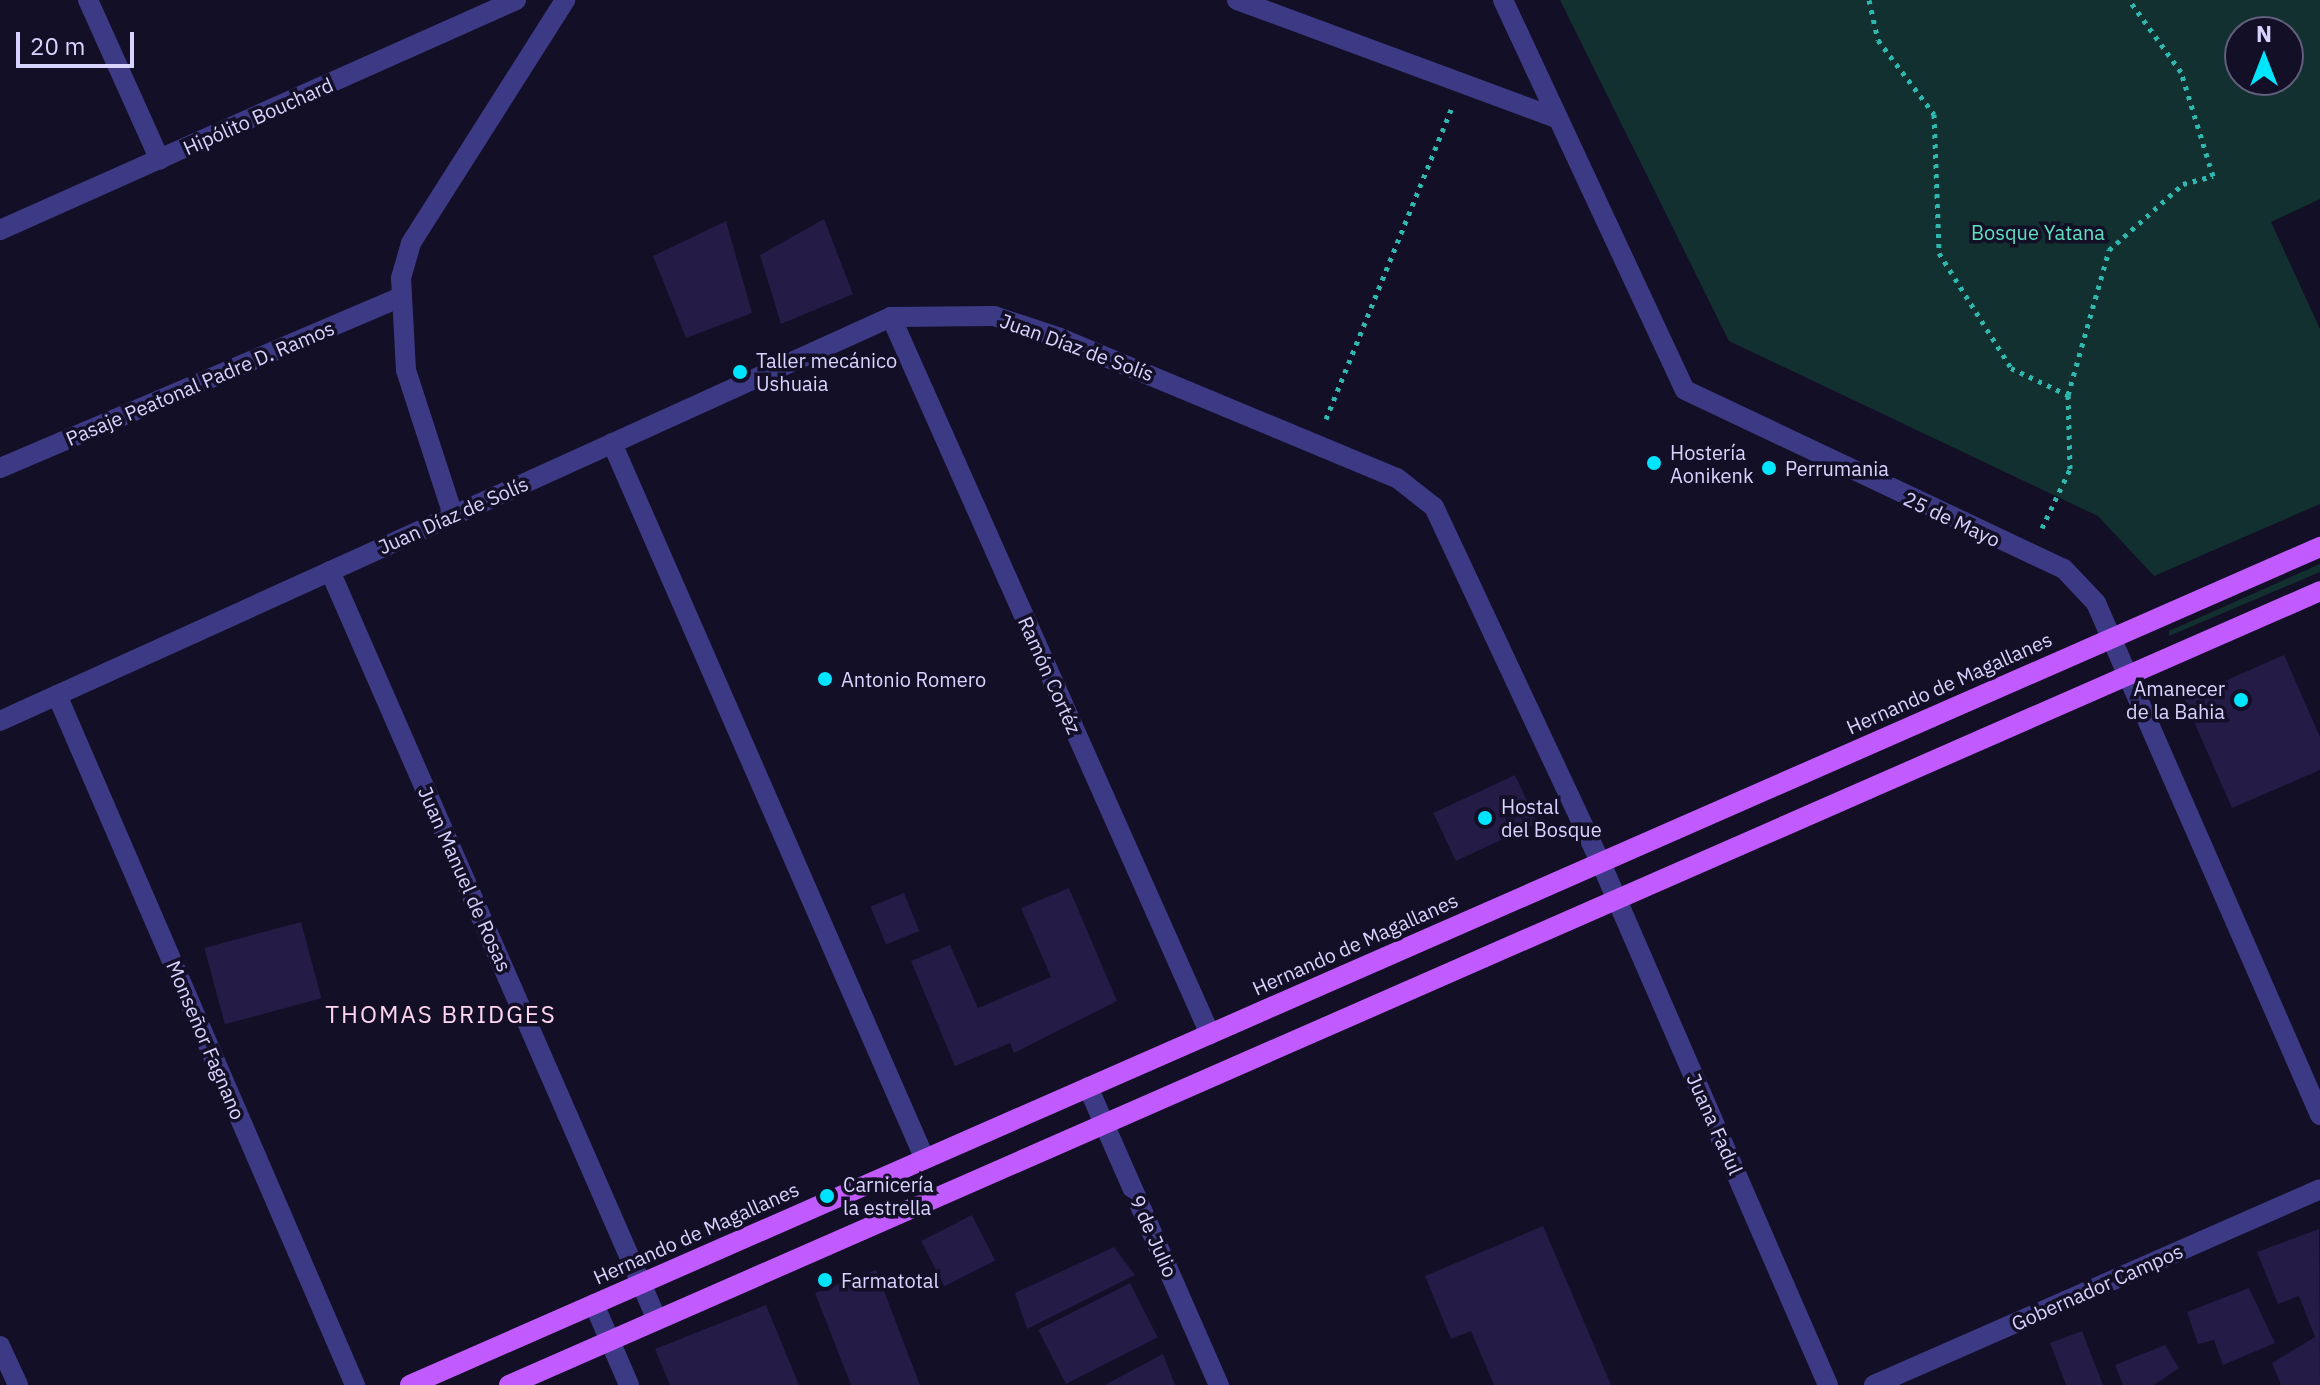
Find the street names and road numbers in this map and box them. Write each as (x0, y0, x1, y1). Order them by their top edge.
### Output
street label: Hipólito Bouchard (179, 72, 337, 160)
street label: Juan Díaz de Solís (997, 308, 1157, 386)
street label: Pasaje Peatonal Padre D. Ramos (62, 315, 338, 451)
street label: Juan Díaz de Solís (374, 471, 532, 559)
street label: 25 de Mayo (1900, 486, 2004, 552)
street label: Ramón Cortéz (1013, 612, 1087, 738)
street label: Hernando de Magallanes (1843, 627, 2055, 739)
street label: Juan Manuel de Rosas (413, 783, 517, 975)
street label: Hernando de Magallanes (1249, 888, 1461, 1000)
street label: Monseñor Fagnano (162, 957, 250, 1123)
street label: Juana Fadul (1682, 1070, 1748, 1178)
street label: Hernando de Magallanes (590, 1177, 802, 1289)
street label: 9 de Julio (1125, 1191, 1183, 1281)
street label: Gobernador Campos (2008, 1238, 2186, 1336)

